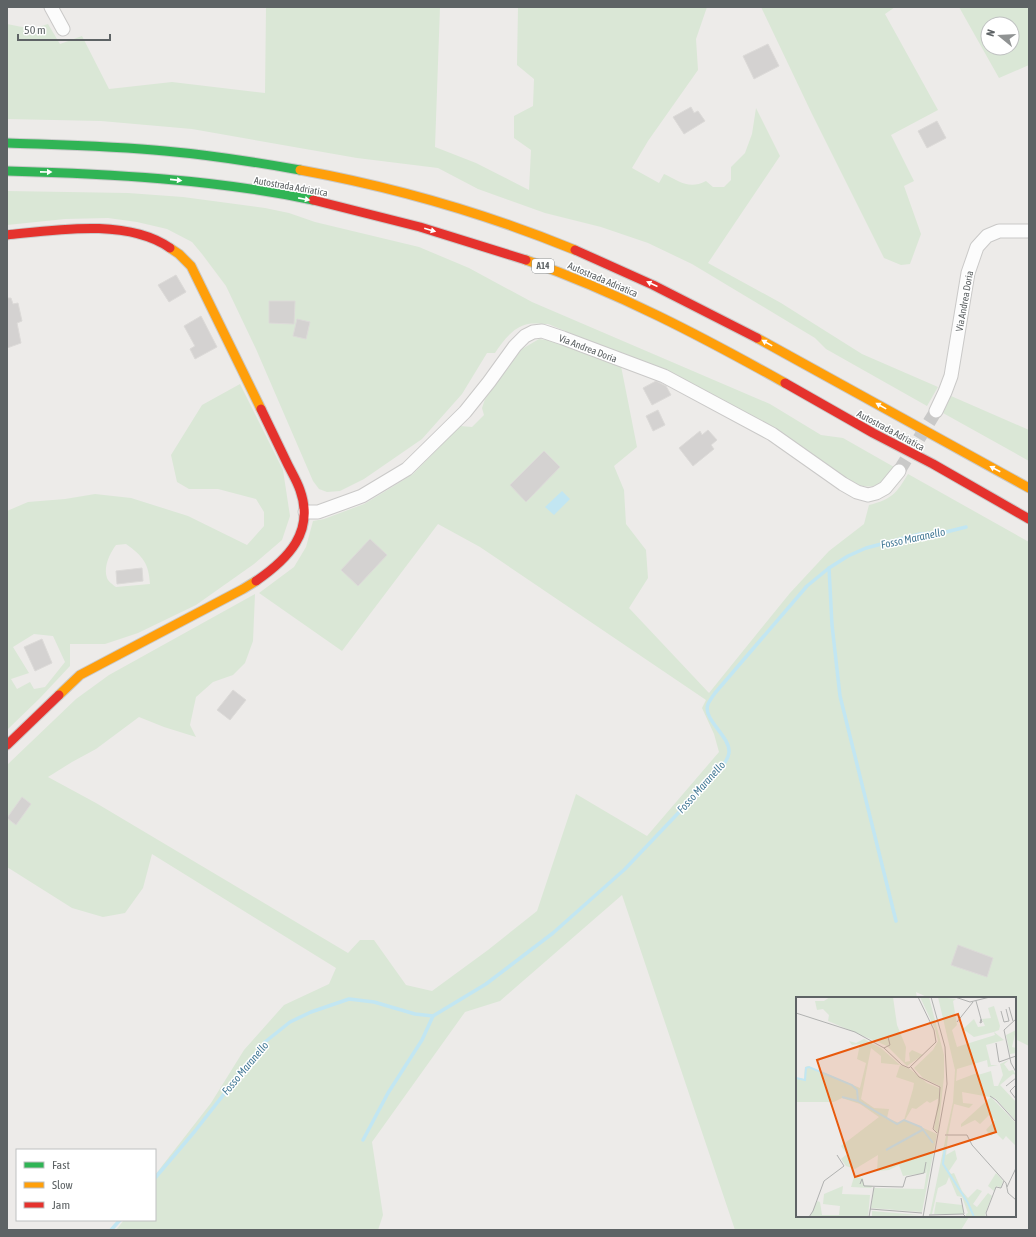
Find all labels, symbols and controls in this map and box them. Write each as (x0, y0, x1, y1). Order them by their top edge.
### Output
scale bar (18, 16, 110, 42)
north arrow (980, 16, 1020, 56)
text: 50 m (24, 23, 46, 37)
text: N (984, 28, 997, 38)
one-way arrow (40, 169, 52, 176)
street label: Autostrada Adriatica (253, 175, 329, 198)
one-way arrow (170, 177, 182, 183)
one-way arrow (298, 197, 310, 203)
one-way arrow (425, 227, 437, 233)
road number: A14 (532, 259, 554, 273)
street label: Autostrada Adriatica (566, 260, 640, 299)
street label: Via Andrea Doria (954, 270, 975, 332)
one-way arrow (646, 280, 658, 287)
street label: Via Andrea Doria (557, 332, 619, 365)
one-way arrow (762, 340, 773, 347)
one-way arrow (875, 403, 887, 410)
street label: Autostrada Adriatica (855, 408, 927, 453)
one-way arrow (989, 466, 1001, 473)
water label: Fosso Maranello (880, 525, 946, 551)
water label: Fosso Maranello (675, 759, 727, 815)
inset map (796, 997, 1016, 1217)
water label: Fosso Maranello (219, 1039, 271, 1097)
legend (16, 1149, 156, 1221)
text: Fast (52, 1158, 70, 1172)
text: Slow (52, 1178, 73, 1192)
text: Jam (52, 1198, 70, 1212)

